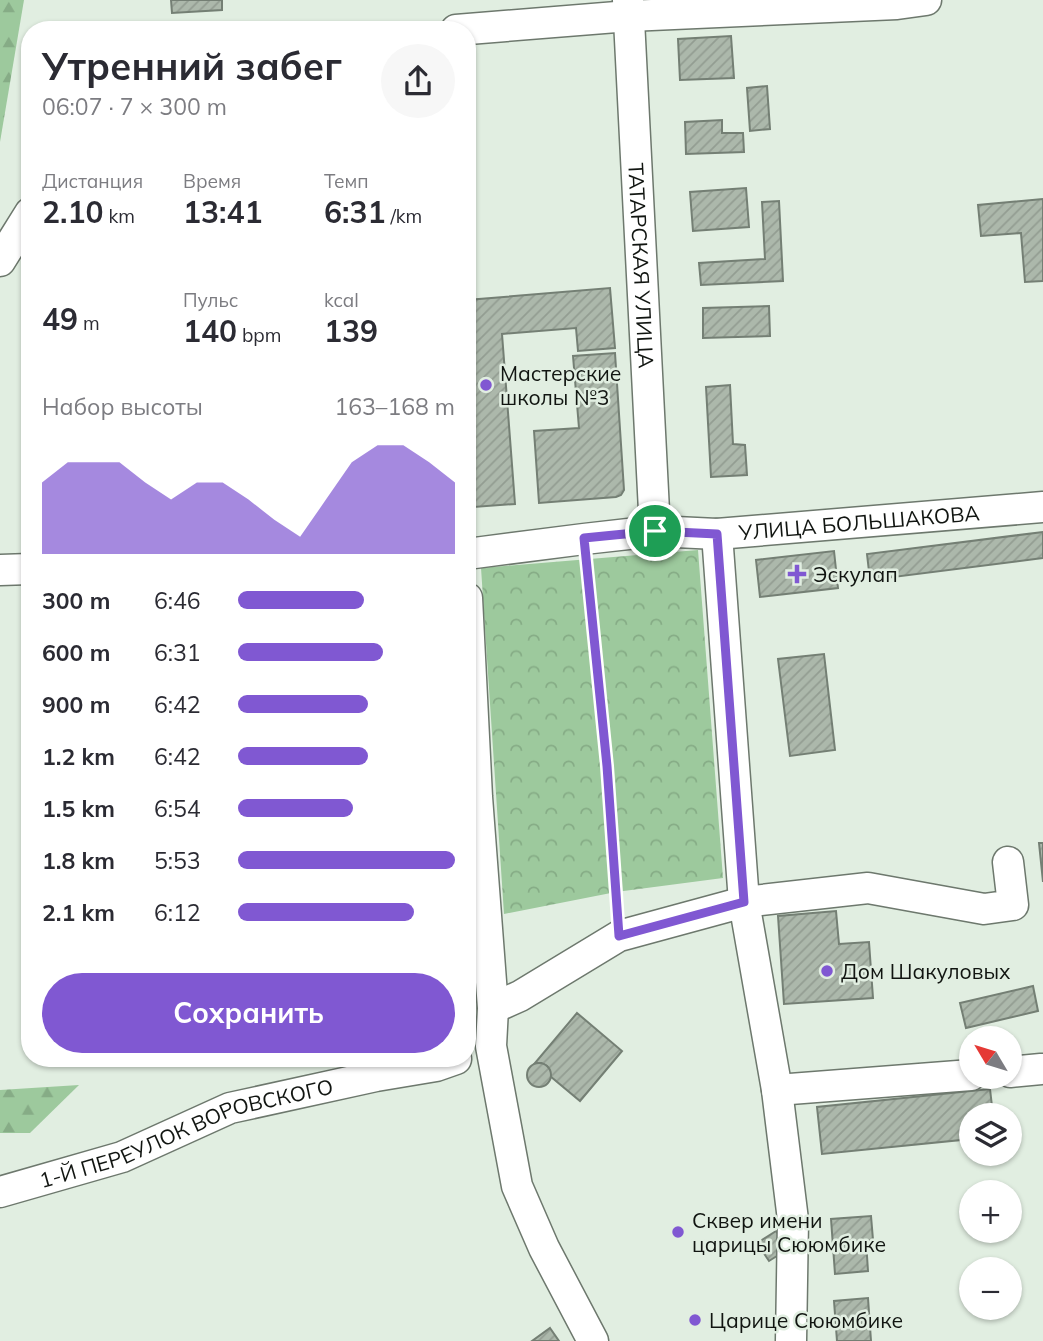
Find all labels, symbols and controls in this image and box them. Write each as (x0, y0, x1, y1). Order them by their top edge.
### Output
text: Утренний забег (42, 42, 342, 90)
button: share (381, 44, 455, 118)
text: 06:07 · 7 × 300 m (42, 92, 227, 121)
street label: ТАТАРСКАЯ УЛИЦА (623, 162, 660, 370)
text: Дистанция (42, 169, 143, 193)
text: Время (183, 169, 241, 193)
text: Темп (324, 169, 369, 193)
text: 2.10 (42, 193, 103, 231)
text: 13:41 (183, 193, 262, 231)
text: 6:31 (324, 193, 385, 231)
text: km (103, 204, 135, 228)
text: /km (385, 204, 422, 228)
text: Пульс (183, 288, 238, 312)
text: kcal (324, 288, 359, 312)
text: 49 (42, 300, 78, 338)
text: m (78, 311, 100, 335)
text: 140 (183, 312, 237, 350)
text: 139 (324, 312, 378, 350)
text: bpm (237, 323, 281, 347)
place label: Мастерские школы №3 (500, 360, 621, 410)
marker: Мастерские школы №3 (478, 377, 494, 393)
text: Набор высоты (42, 392, 203, 421)
text: 163–168 m (334, 392, 455, 421)
street label: УЛИЦА БОЛЬШАКОВА (737, 499, 981, 545)
pin (625, 501, 685, 561)
icon: arrive (636, 512, 674, 550)
place label: Эскулап (813, 561, 898, 587)
marker: Эскулап (787, 564, 807, 584)
text: 300 m (42, 586, 110, 615)
text: 6:46 (154, 586, 201, 615)
text: 600 m (42, 638, 110, 667)
text: 6:31 (154, 638, 201, 667)
text: 900 m (42, 690, 110, 719)
text: 6:42 (154, 690, 201, 719)
text: 1.2 km (42, 742, 115, 771)
text: 6:42 (154, 742, 201, 771)
text: 1.5 km (42, 794, 115, 823)
text: 6:54 (154, 794, 201, 823)
text: 1.8 km (42, 846, 115, 875)
text: 5:53 (154, 846, 201, 875)
text: 2.1 km (42, 898, 115, 927)
text: 6:12 (154, 898, 201, 927)
place label: Дом Шакуловых (841, 958, 1011, 984)
marker: Дом Шакуловых (819, 963, 835, 979)
button: Сохранить (42, 973, 455, 1053)
north arrow (959, 1026, 1022, 1088)
map controls (959, 1026, 1022, 1320)
street label: 1-Й ПЕРЕУЛОК ВОРОВСКОГО (36, 1073, 335, 1193)
button: layers (959, 1103, 1022, 1166)
button: + (959, 1180, 1022, 1243)
place label: Cквер имени царицы Сююмбике (692, 1207, 886, 1257)
marker: Cквер имени царицы Сююмбике (670, 1224, 686, 1240)
button: − (959, 1257, 1022, 1320)
place label: Царице Сююмбике (709, 1307, 903, 1333)
marker: Царице Сююмбике (687, 1312, 703, 1328)

